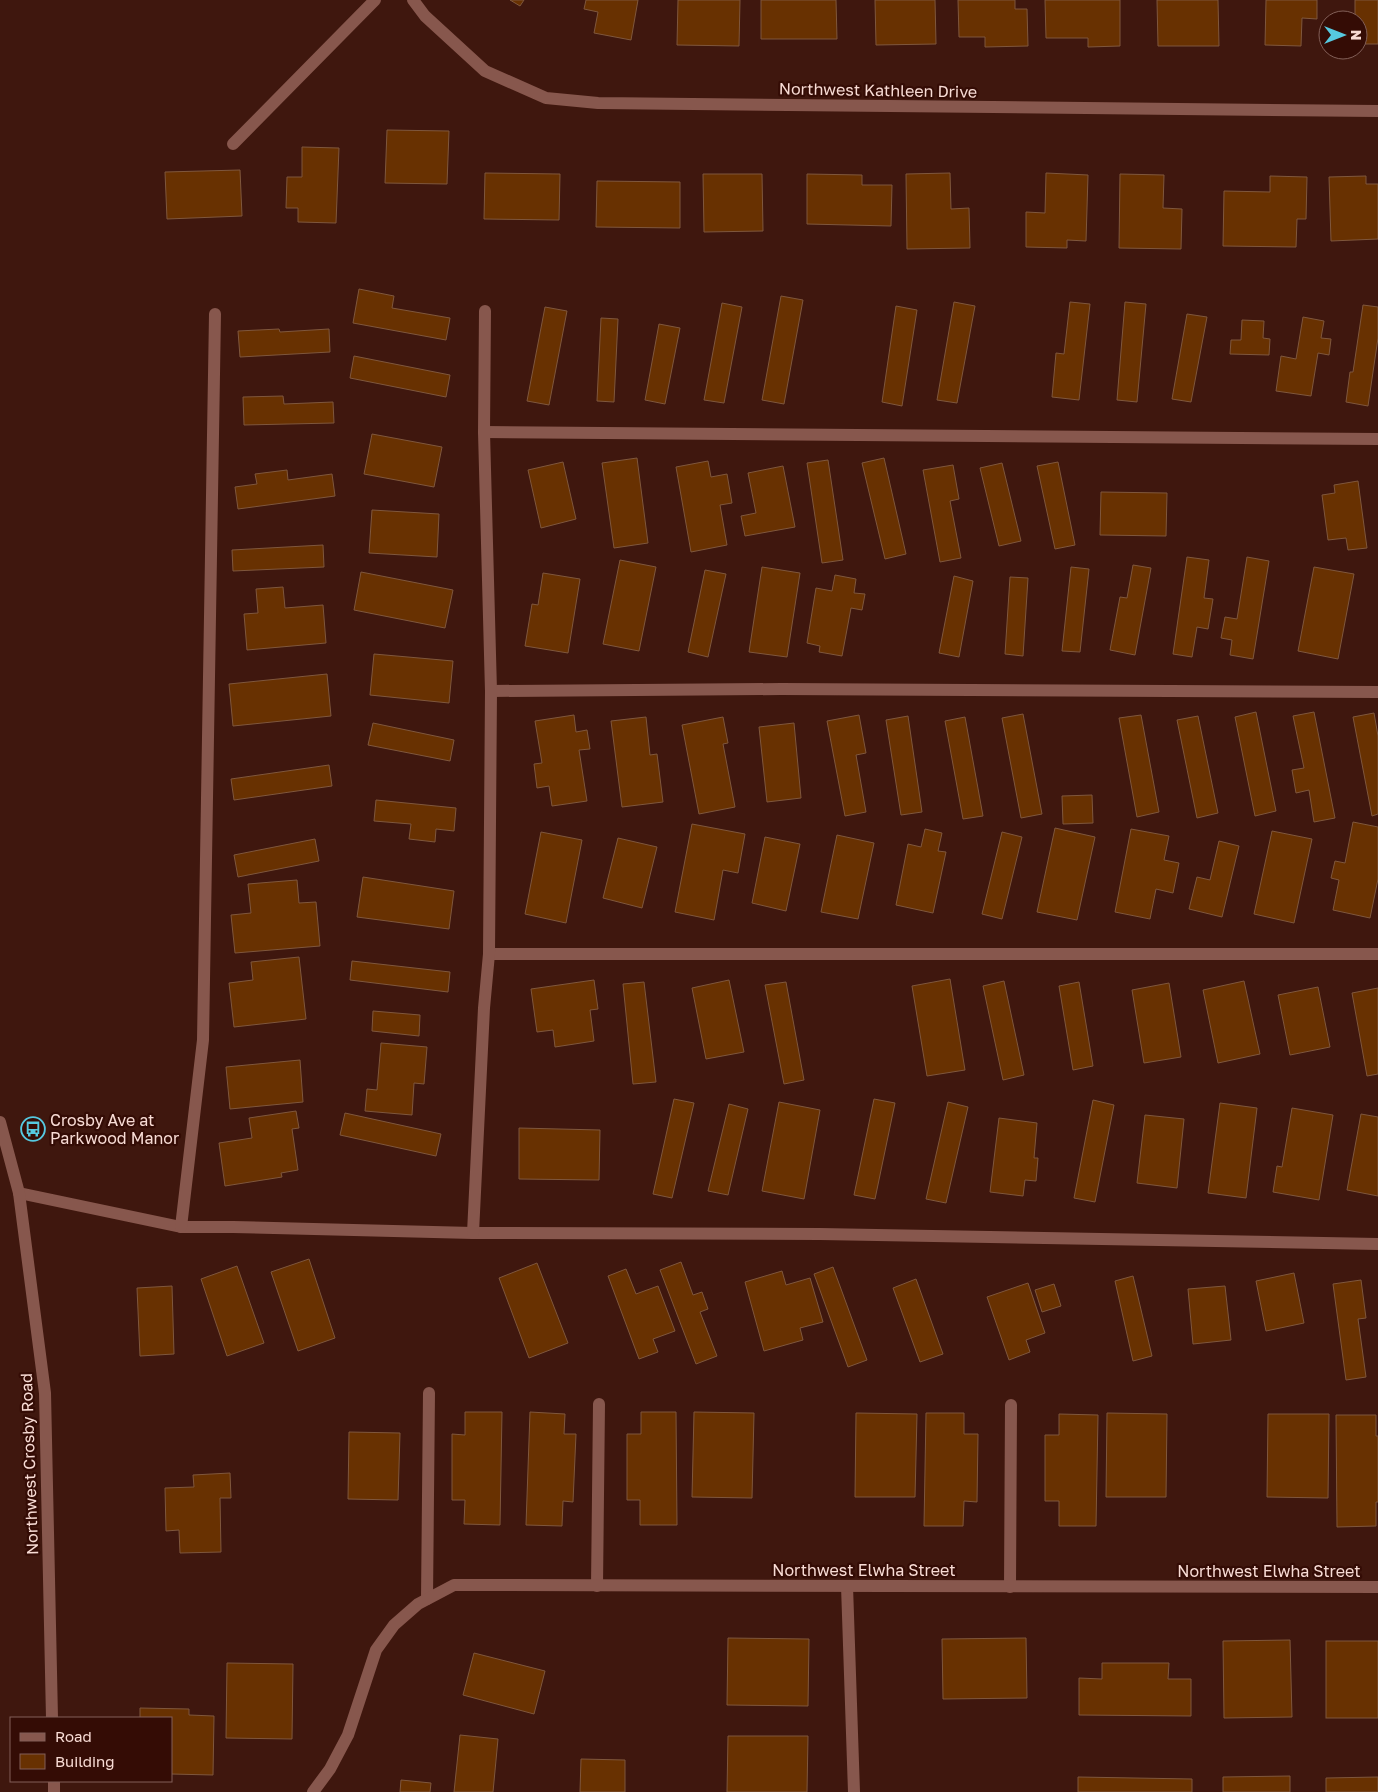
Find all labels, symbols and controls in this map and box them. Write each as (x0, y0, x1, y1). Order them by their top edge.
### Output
north arrow (1318, 10, 1368, 60)
text: N (1348, 30, 1365, 40)
street label: Northwest Kathleen Drive (779, 78, 977, 102)
place label: Crosby Ave at Parkwood Manor (50, 1110, 179, 1148)
bus stop icon: Crosby Ave at Parkwood Manor (20, 1116, 46, 1142)
street label: Northwest Crosby Road (16, 1373, 42, 1555)
street label: Northwest Elwha Street (772, 1560, 956, 1580)
street label: Northwest Elwha Street (1177, 1561, 1361, 1581)
legend (10, 1717, 172, 1782)
text: Road (55, 1727, 92, 1745)
text: Building (55, 1752, 115, 1770)

